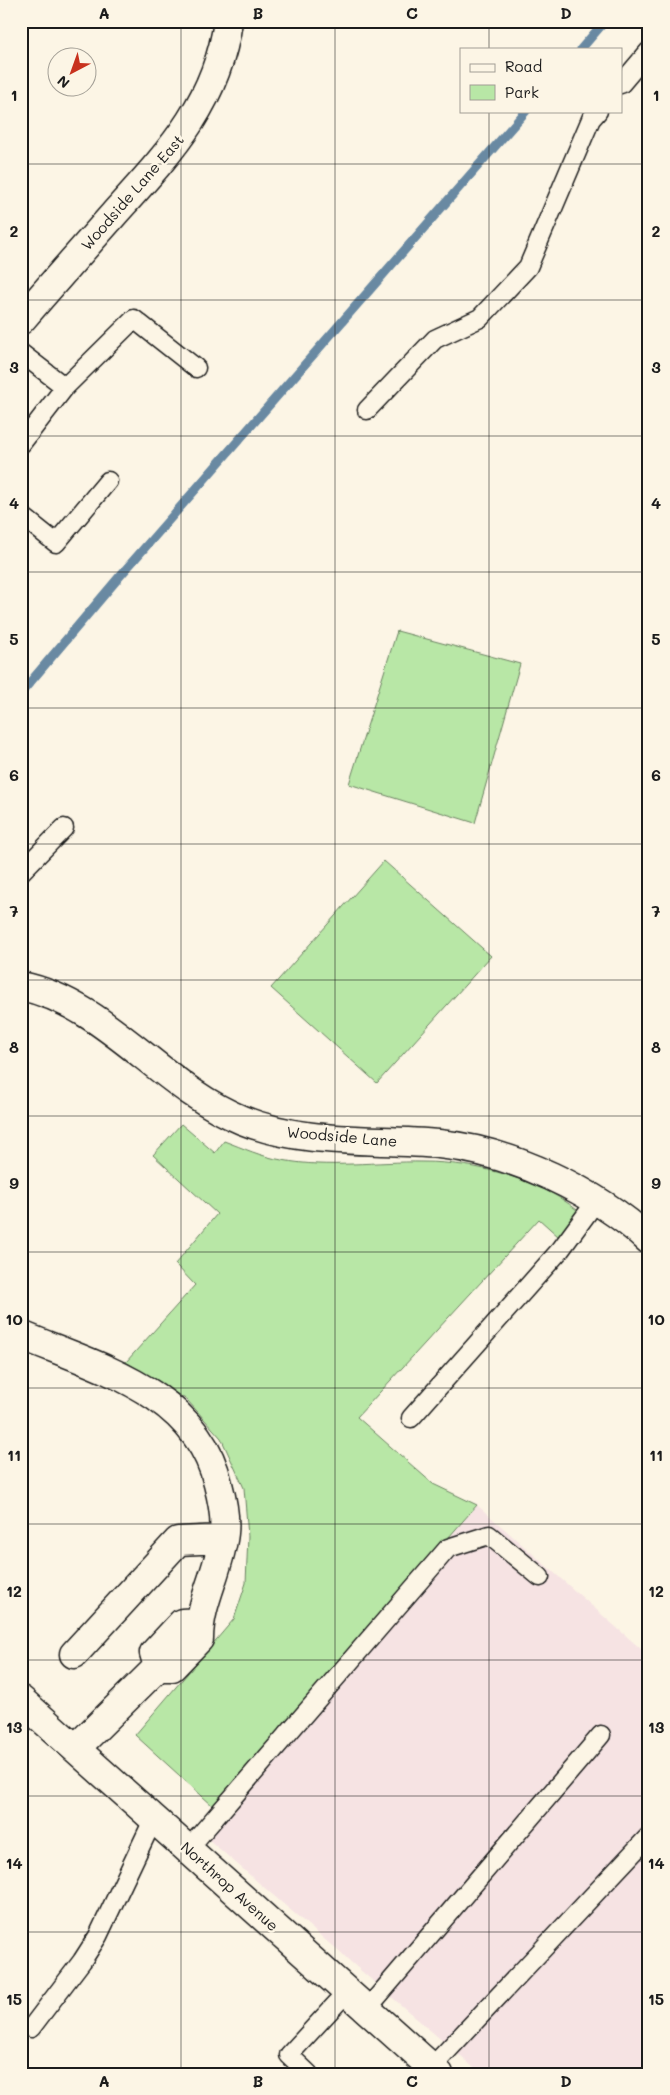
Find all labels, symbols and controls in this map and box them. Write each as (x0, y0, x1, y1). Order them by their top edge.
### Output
text: A (98, 2, 110, 23)
text: B (253, 2, 263, 23)
text: C (406, 2, 418, 23)
text: D (560, 2, 572, 23)
north arrow (48, 48, 98, 98)
legend (460, 48, 622, 112)
text: Road (505, 56, 542, 76)
text: N (53, 72, 73, 93)
text: Park (505, 82, 539, 102)
text: 1 (10, 84, 18, 105)
text: 1 (652, 84, 660, 105)
street label: Woodside Lane East (76, 130, 188, 254)
text: 2 (10, 220, 19, 241)
text: 2 (652, 220, 661, 241)
text: 3 (9, 356, 19, 377)
text: 3 (651, 356, 661, 377)
text: 4 (9, 492, 19, 513)
text: 4 (651, 492, 661, 513)
text: 5 (9, 628, 19, 649)
text: 5 (651, 628, 661, 649)
text: 6 (9, 764, 19, 785)
text: 6 (651, 764, 661, 785)
text: 7 (10, 900, 19, 921)
text: 7 (652, 900, 661, 921)
text: 8 (9, 1036, 19, 1057)
text: 8 (651, 1036, 661, 1057)
street label: Woodside Lane (286, 1121, 398, 1151)
text: 9 (9, 1172, 19, 1193)
text: 9 (651, 1172, 661, 1193)
text: 10 (5, 1308, 23, 1329)
text: 10 (647, 1308, 665, 1329)
text: 11 (7, 1444, 21, 1465)
text: 11 (649, 1444, 663, 1465)
text: 12 (6, 1580, 22, 1601)
text: 12 (648, 1580, 664, 1601)
text: 13 (6, 1716, 23, 1737)
text: 13 (648, 1716, 665, 1737)
street label: Northrop Avenue (177, 1837, 283, 1935)
text: 14 (5, 1852, 23, 1873)
text: 14 (647, 1852, 665, 1873)
text: 15 (6, 1988, 22, 2009)
text: 15 (648, 1988, 664, 2009)
text: A (98, 2070, 110, 2091)
text: B (253, 2070, 263, 2091)
text: C (406, 2070, 418, 2091)
text: D (560, 2070, 572, 2091)

